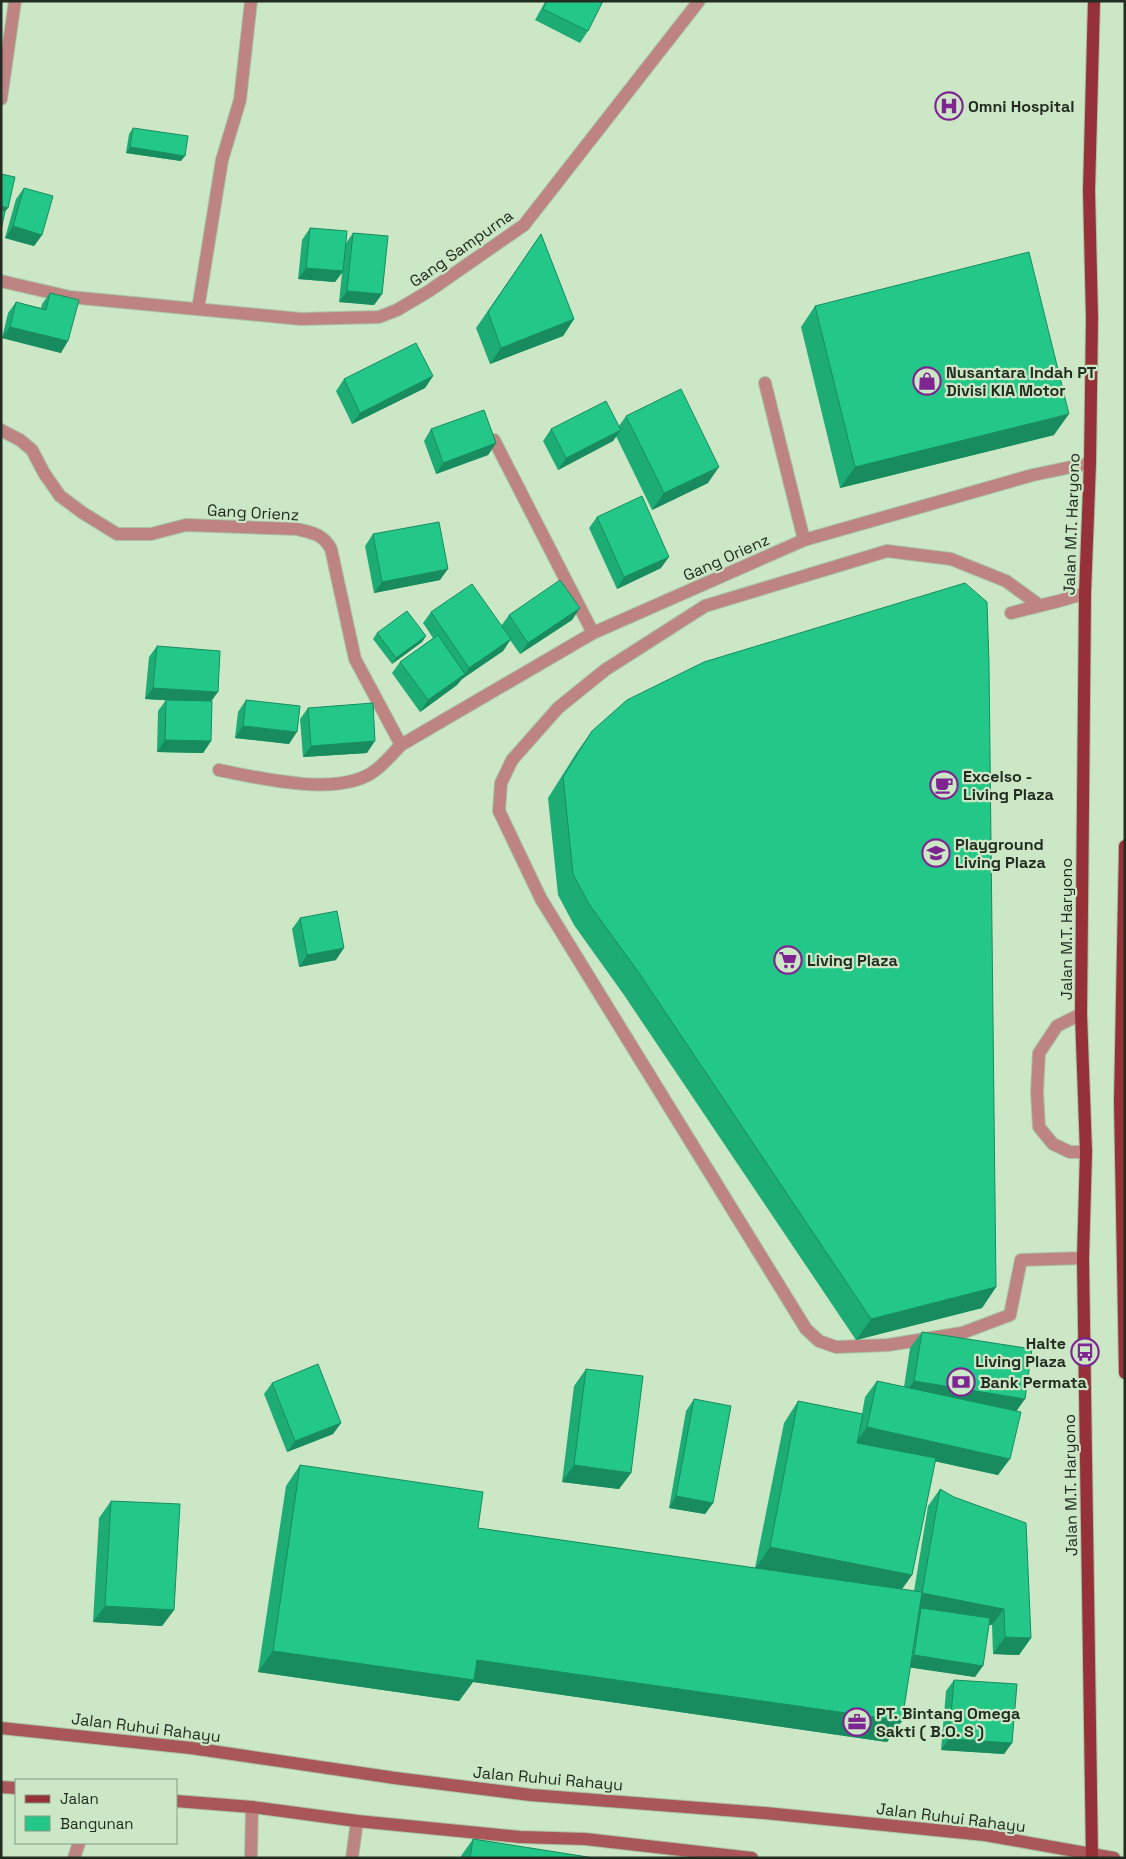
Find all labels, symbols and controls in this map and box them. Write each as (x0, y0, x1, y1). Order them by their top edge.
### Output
hospital icon: Omni Hospital (934, 91, 964, 121)
place label: Omni Hospital (968, 96, 1075, 117)
street label: Gang Sampurna (405, 205, 517, 292)
place label: Nusantara Indah PT Divisi KIA Motor (946, 362, 1097, 401)
shop icon: Nusantara Indah PT Divisi KIA Motor (912, 366, 942, 396)
street label: Jalan M.T. Haryono (1059, 453, 1084, 595)
street label: Gang Orienz (206, 500, 300, 525)
street label: Gang Orienz (680, 529, 773, 586)
place label: Excelso - Living Plaza (963, 766, 1054, 805)
cafe icon: Excelso - Living Plaza (929, 770, 959, 800)
place label: Playground Living Plaza (955, 834, 1046, 873)
school or university icon: Playground Living Plaza (921, 838, 951, 868)
street label: Jalan M.T. Haryono (1056, 858, 1077, 1000)
supermarket icon: Living Plaza (773, 945, 803, 975)
place label: Living Plaza (807, 950, 898, 971)
place label: Halte Living Plaza (975, 1333, 1066, 1372)
bus stop icon: Halte Living Plaza (1070, 1337, 1100, 1367)
bank icon: Bank Permata (946, 1367, 976, 1397)
place label: Bank Permata (980, 1372, 1087, 1393)
street label: Jalan M.T. Haryono (1059, 1414, 1082, 1556)
place label: PT. Bintang Omega Sakti ( B.O. S ) (876, 1703, 1020, 1742)
office icon: PT. Bintang Omega Sakti ( B.O. S ) (842, 1707, 872, 1737)
street label: Jalan Ruhui Rahayu (70, 1708, 222, 1747)
street label: Jalan Ruhui Rahayu (472, 1761, 624, 1796)
legend (15, 1779, 178, 1844)
text: Jalan (60, 1789, 99, 1808)
street label: Jalan Ruhui Rahayu (875, 1798, 1027, 1837)
text: Bangunan (60, 1814, 134, 1833)

